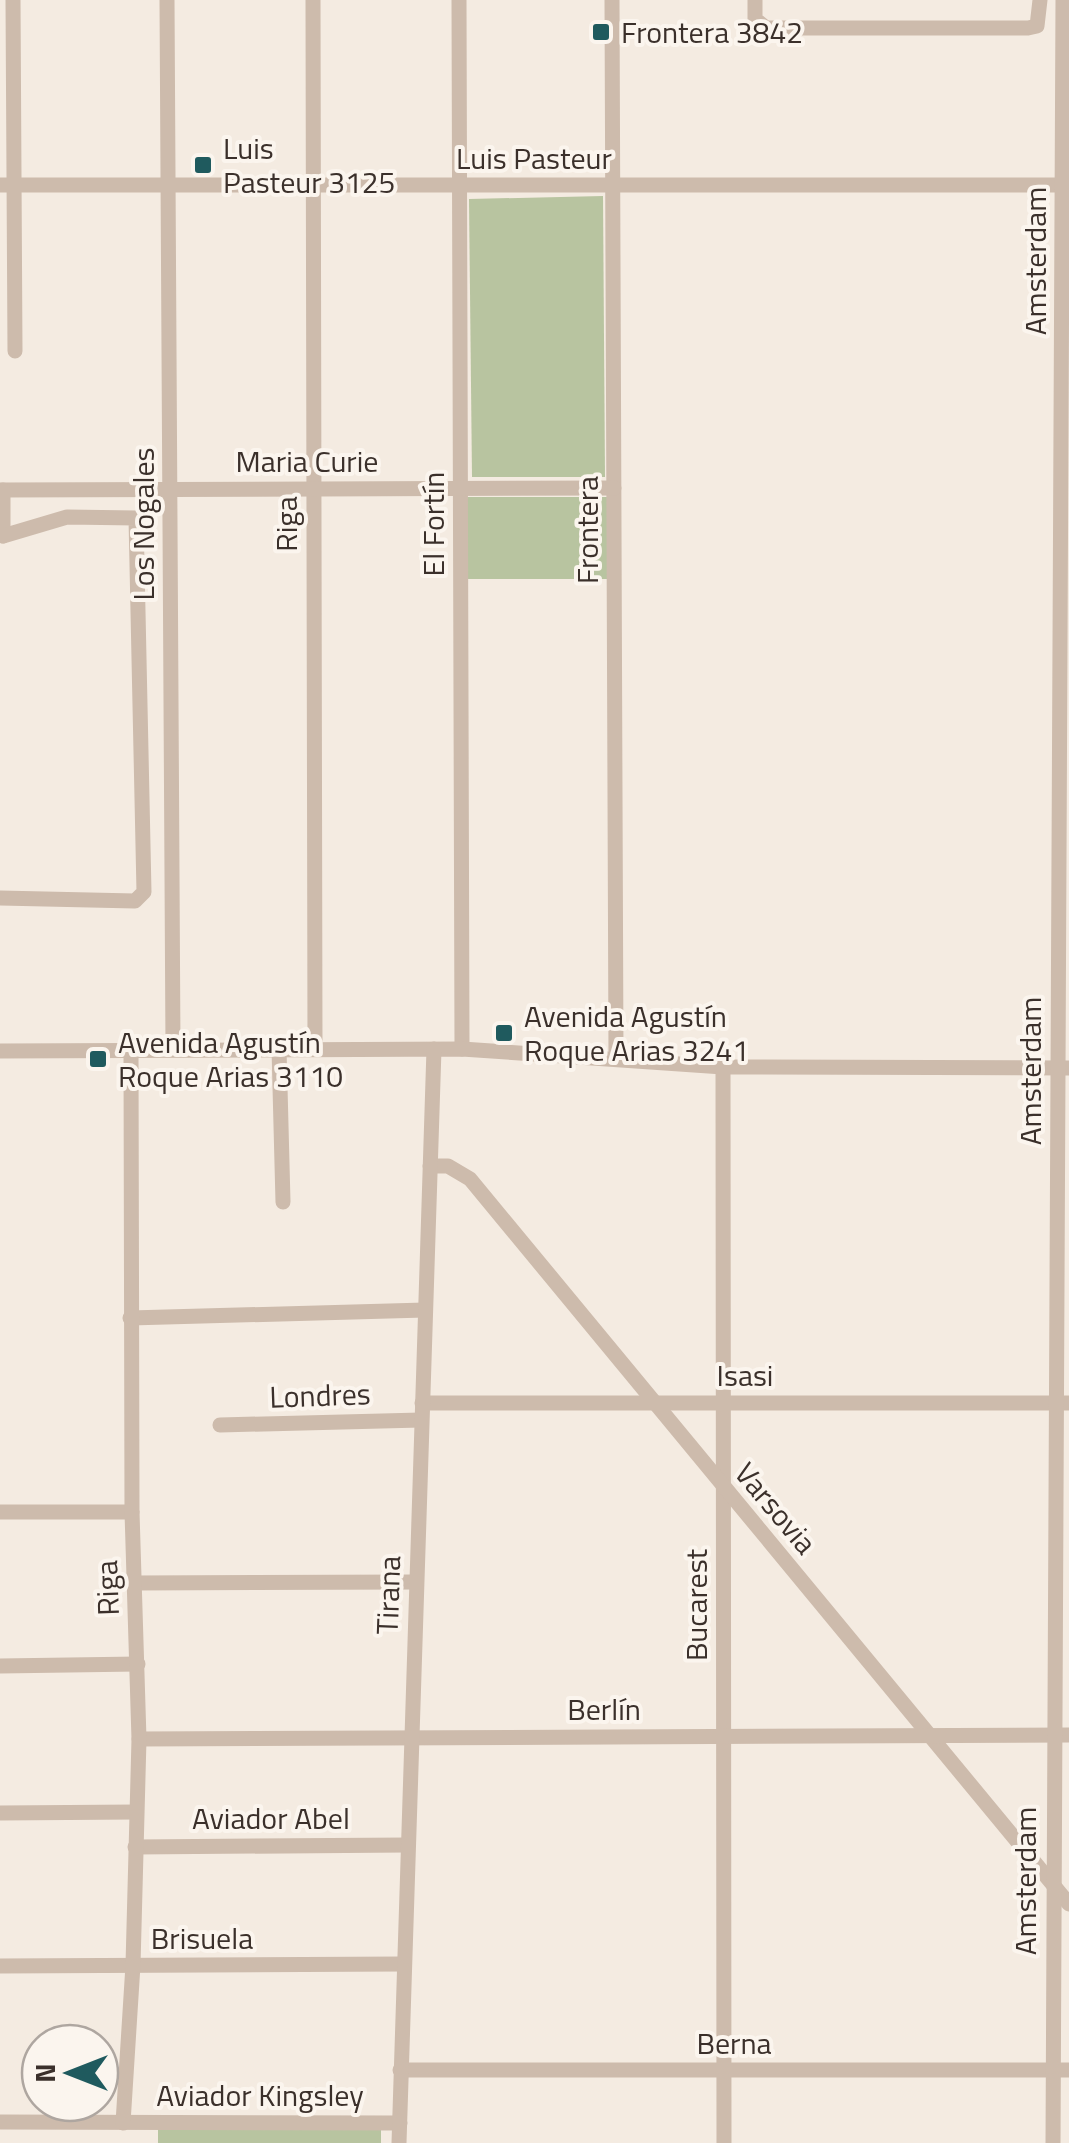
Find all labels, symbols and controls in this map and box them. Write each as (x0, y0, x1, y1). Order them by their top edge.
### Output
place label: Frontera 3842 (621, 9, 803, 55)
marker: Frontera 3842 (590, 21, 612, 43)
place label: Luis Pasteur 3125 (223, 125, 395, 205)
street label: Luis Pasteur (456, 135, 612, 181)
marker: Luis Pasteur 3125 (192, 154, 214, 176)
street label: Amsterdam (1012, 187, 1058, 335)
street label: Maria Curie (236, 438, 378, 484)
street label: Los Nogales (120, 447, 166, 601)
street label: El Fortín (410, 472, 456, 576)
street label: Frontera (564, 476, 610, 584)
street label: Riga (263, 496, 309, 552)
place label: Avenida Agustín Roque Arias 3241 (524, 993, 749, 1073)
street label: Amsterdam (1007, 997, 1053, 1145)
place label: Avenida Agustín Roque Arias 3110 (118, 1019, 343, 1099)
marker: Avenida Agustín Roque Arias 3241 (493, 1022, 515, 1044)
marker: Avenida Agustín Roque Arias 3110 (87, 1048, 109, 1070)
street label: Isasi (717, 1352, 773, 1398)
street label: Londres (269, 1370, 371, 1420)
street label: Varsovia (724, 1452, 828, 1564)
street label: Bucarest (673, 1548, 719, 1661)
street label: Tirana (364, 1555, 412, 1635)
street label: Riga (83, 1559, 131, 1617)
street label: Berlín (567, 1686, 641, 1732)
street label: Aviador Abel (192, 1795, 350, 1841)
street label: Amsterdam (1002, 1807, 1048, 1955)
street label: Brisuela (151, 1915, 253, 1961)
street label: Berna (696, 2020, 772, 2066)
north arrow (20, 2023, 120, 2123)
text: N (23, 2063, 66, 2083)
street label: Aviador Kingsley (156, 2072, 364, 2118)

